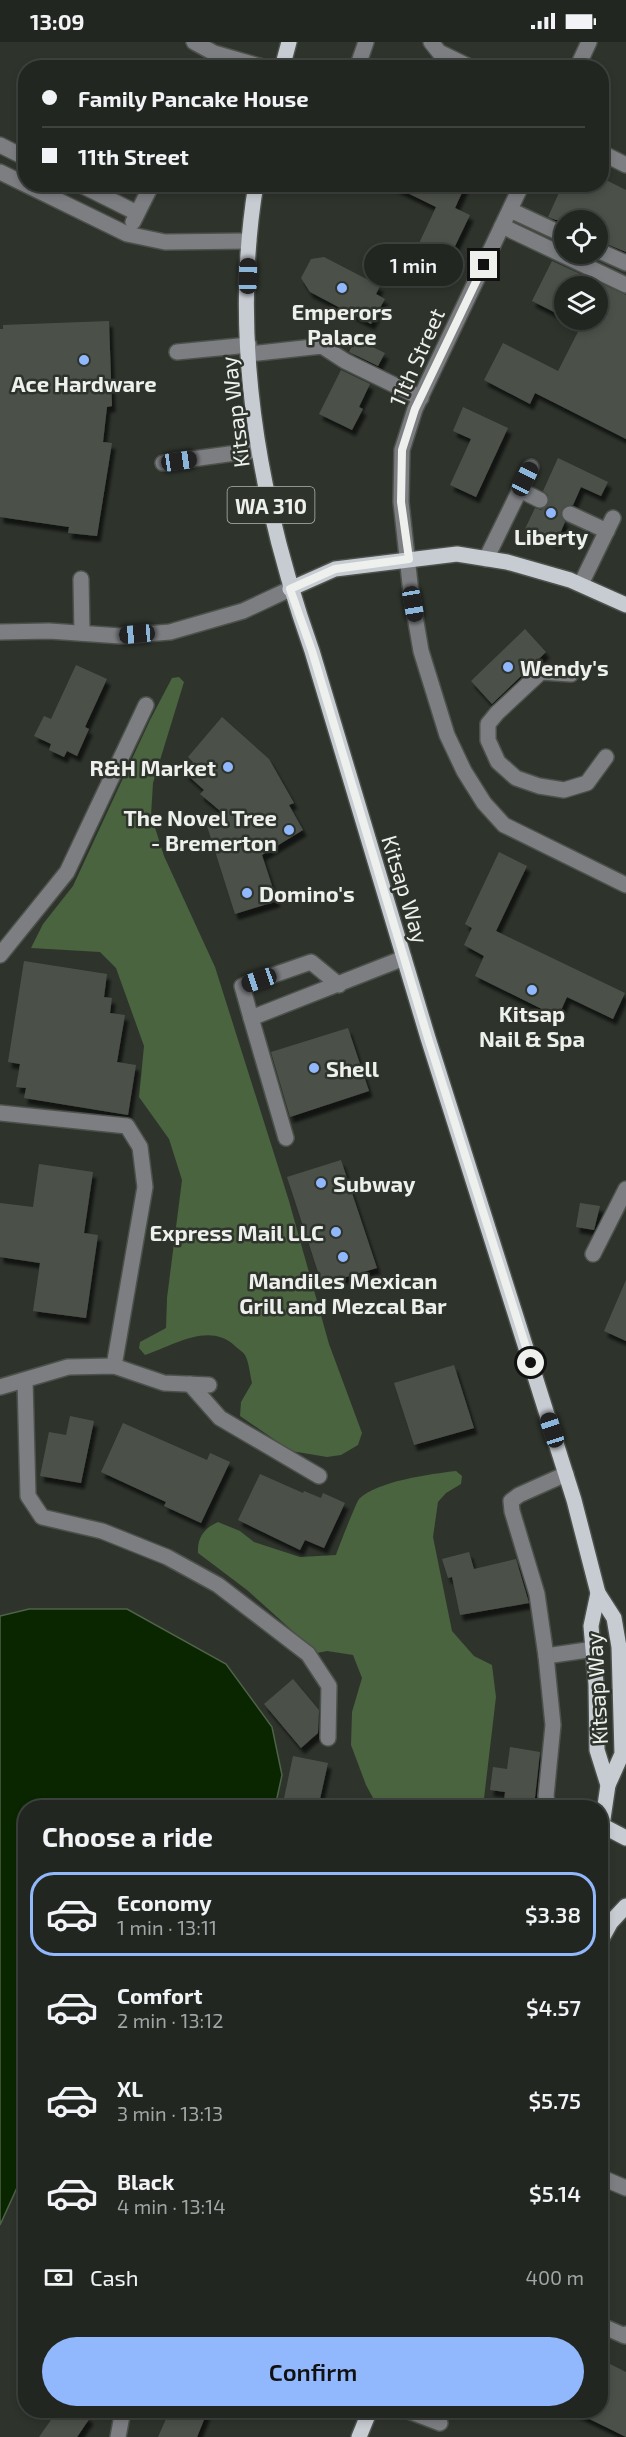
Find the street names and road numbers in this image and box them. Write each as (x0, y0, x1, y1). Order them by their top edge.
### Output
street label: 11th Street (383, 304, 449, 410)
street label: Kitsap Way (214, 355, 254, 469)
road number: WA 310 (228, 487, 314, 523)
street label: Kitsap Way (377, 832, 435, 947)
street label: Kitsap Way (580, 1632, 612, 1746)

